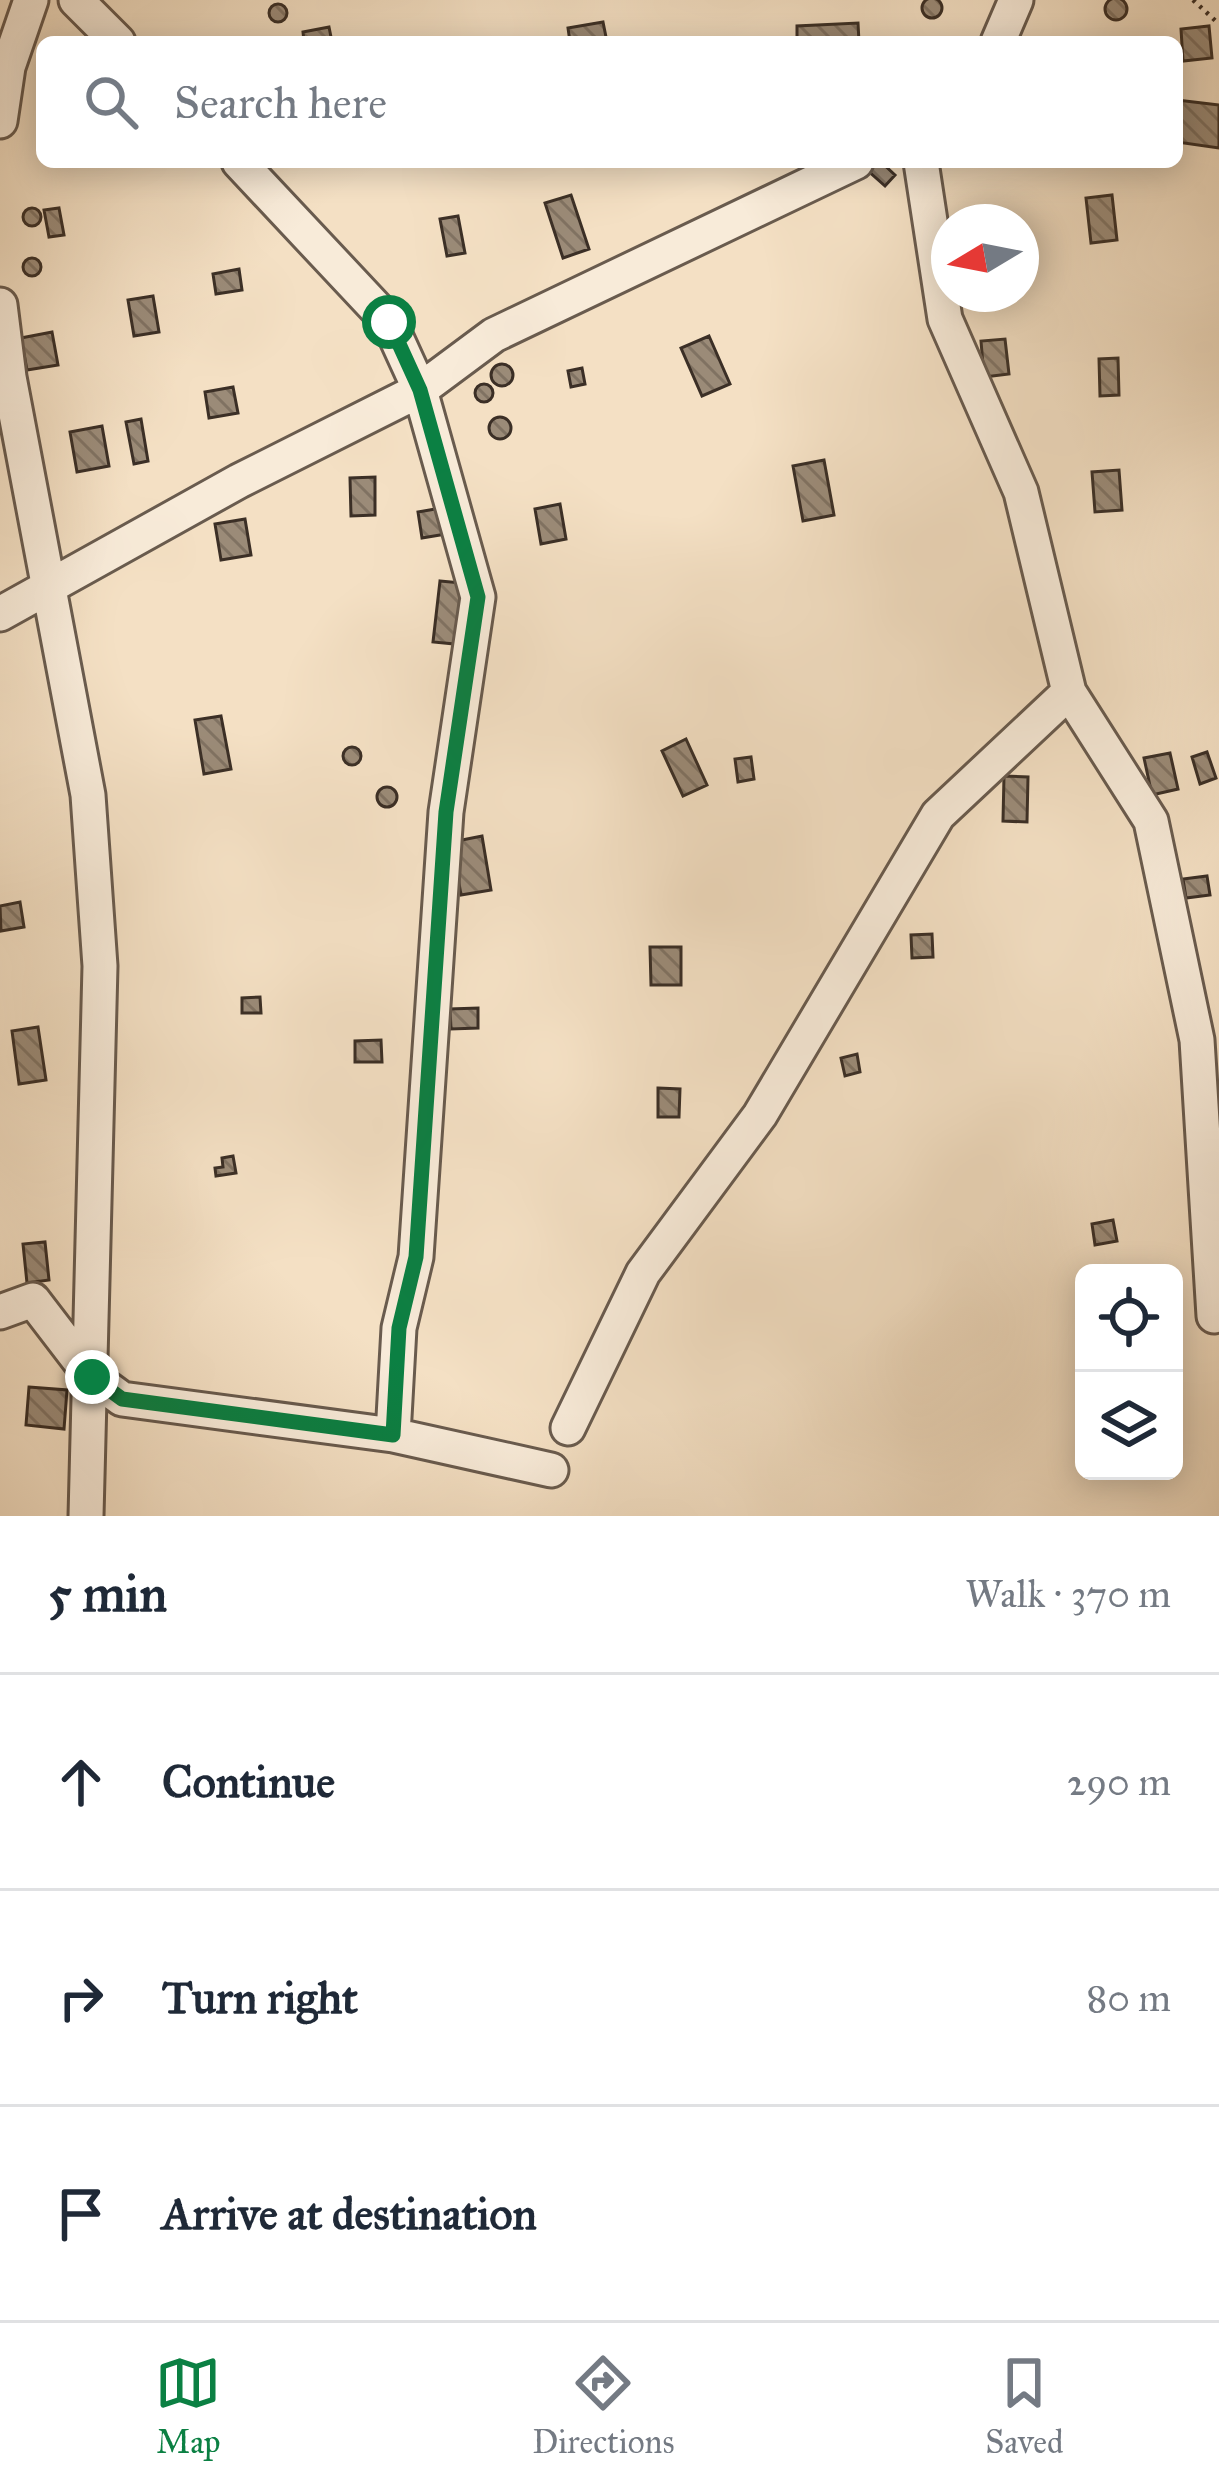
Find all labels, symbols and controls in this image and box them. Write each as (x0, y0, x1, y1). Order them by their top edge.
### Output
search box (36, 36, 1183, 168)
icon: search (78, 69, 144, 135)
text: Search here (174, 75, 387, 130)
north arrow (931, 204, 1039, 312)
route start (362, 295, 416, 349)
map controls (1075, 1264, 1183, 1480)
button: locate (1075, 1264, 1183, 1372)
route end (65, 1350, 119, 1404)
button: layers (1075, 1372, 1183, 1480)
text: 5 min (48, 1563, 167, 1625)
text: Walk · 370 m (965, 1570, 1171, 1618)
icon: ahead (48, 1749, 114, 1815)
text: Continue (162, 1754, 335, 1809)
text: 290 m (1067, 1758, 1171, 1806)
icon: right (48, 1965, 114, 2031)
text: Turn right (162, 1970, 358, 2025)
text: 80 m (1086, 1974, 1171, 2022)
icon: arrive (48, 2181, 114, 2247)
text: Arrive at destination (162, 2186, 537, 2241)
tab: Map (155, 2350, 221, 2462)
tab: Directions (532, 2350, 674, 2462)
tab: Saved (985, 2350, 1064, 2462)

